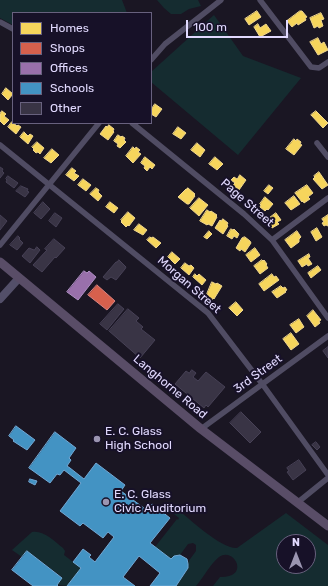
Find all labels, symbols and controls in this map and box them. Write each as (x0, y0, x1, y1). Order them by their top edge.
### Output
legend (12, 12, 152, 124)
scale bar (188, 12, 290, 38)
text: 100 m (193, 20, 227, 34)
text: Homes (50, 21, 89, 35)
text: Shops (50, 41, 85, 55)
text: Offices (50, 61, 88, 75)
text: Schools (50, 81, 94, 95)
text: Other (50, 101, 81, 115)
street label: Page Street (217, 176, 277, 230)
street label: Morgan Street (154, 253, 224, 317)
street label: Langhorne Road (130, 352, 210, 422)
street label: 3rd Street (231, 352, 285, 396)
place label: E. C. Glass High School (105, 425, 172, 453)
marker: E. C. Glass High School (92, 434, 102, 444)
place label: E. C. Glass Civic Auditorium (114, 488, 206, 516)
marker: E. C. Glass Civic Auditorium (101, 497, 111, 507)
north arrow (276, 534, 316, 574)
text: N (292, 536, 300, 549)

